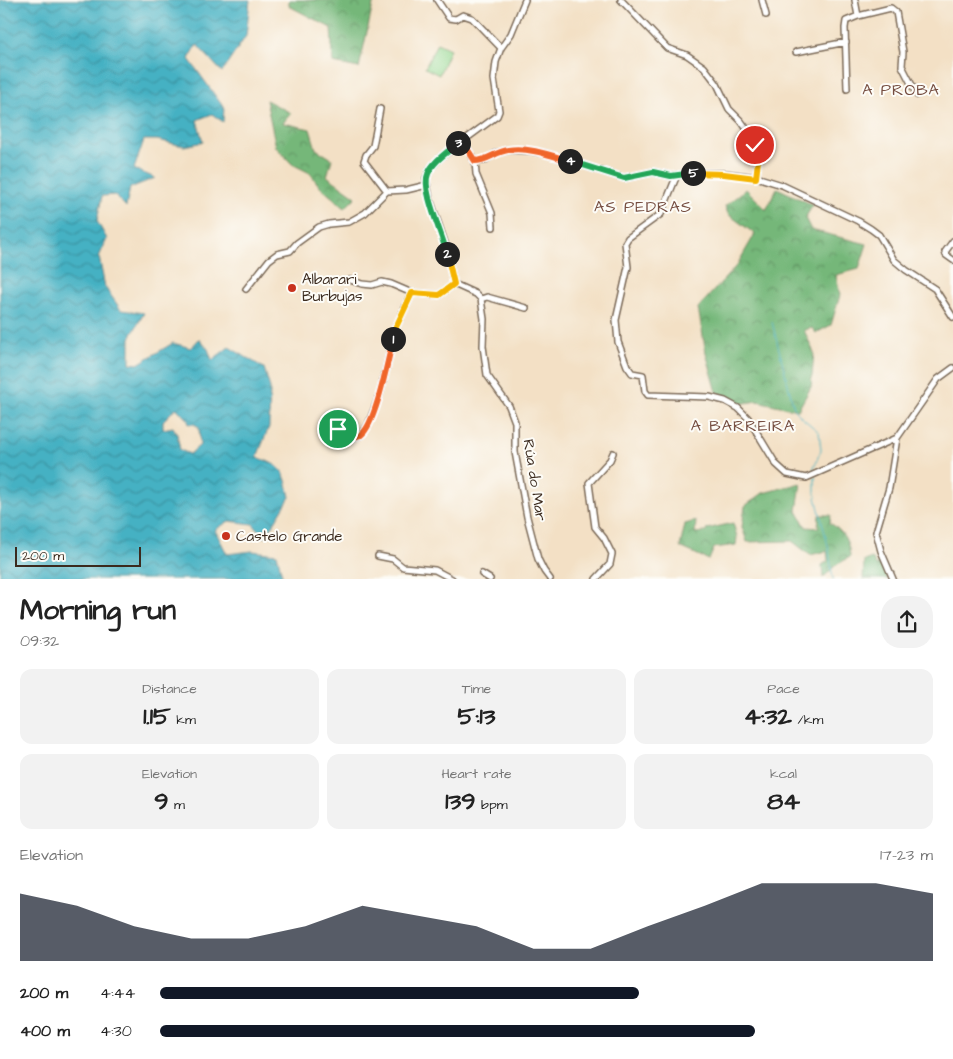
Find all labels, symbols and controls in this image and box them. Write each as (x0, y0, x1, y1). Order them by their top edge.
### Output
district label: A PROBA (862, 79, 940, 101)
pin (734, 124, 776, 166)
pin: 3 (446, 130, 470, 156)
icon: check (741, 131, 769, 159)
text: 3 (455, 133, 462, 153)
pin: 4 (558, 148, 582, 174)
text: 4 (566, 151, 575, 171)
pin: 5 (680, 160, 706, 186)
text: 5 (689, 163, 698, 183)
district label: AS PEDRAS (594, 196, 692, 218)
pin: 2 (434, 242, 460, 266)
text: 2 (443, 244, 452, 264)
place label: Albarari Burbujas (302, 269, 363, 307)
marker: Albarari Burbujas (286, 282, 298, 294)
pin: 1 (380, 326, 406, 352)
text: 1 (393, 329, 394, 349)
pin (317, 408, 359, 450)
icon: arrive (324, 415, 352, 443)
district label: A BARREIRA (691, 415, 795, 437)
street label: Rúa do Mar (518, 438, 551, 522)
place label: Castelo Grande (236, 526, 342, 547)
marker: Castelo Grande (220, 530, 232, 542)
scale bar (15, 544, 141, 567)
text: 200 m (22, 546, 64, 566)
text: Morning run (20, 591, 176, 630)
button: share (881, 596, 933, 648)
text: 09:32 (20, 630, 59, 652)
text: Distance (142, 679, 197, 699)
text: Time (462, 679, 491, 699)
text: Pace (767, 679, 800, 699)
text: 1.15 (143, 699, 171, 734)
text: 5:13 (458, 699, 495, 734)
text: 4:32 (744, 699, 792, 734)
text: km (171, 710, 196, 730)
text: /km (792, 710, 823, 730)
text: Elevation (142, 764, 197, 784)
text: Heart rate (441, 764, 512, 784)
text: kcal (770, 764, 797, 784)
text: 9 (154, 784, 168, 819)
text: 139 (445, 784, 476, 819)
text: 84 (767, 784, 800, 819)
text: m (168, 795, 185, 815)
text: bpm (476, 795, 508, 815)
text: Elevation (20, 844, 83, 866)
text: 17–23 m (880, 844, 933, 866)
text: 200 m (20, 982, 68, 1004)
text: 4:44 (100, 982, 135, 1004)
text: 400 m (20, 1020, 70, 1042)
text: 4:30 (100, 1020, 132, 1042)

